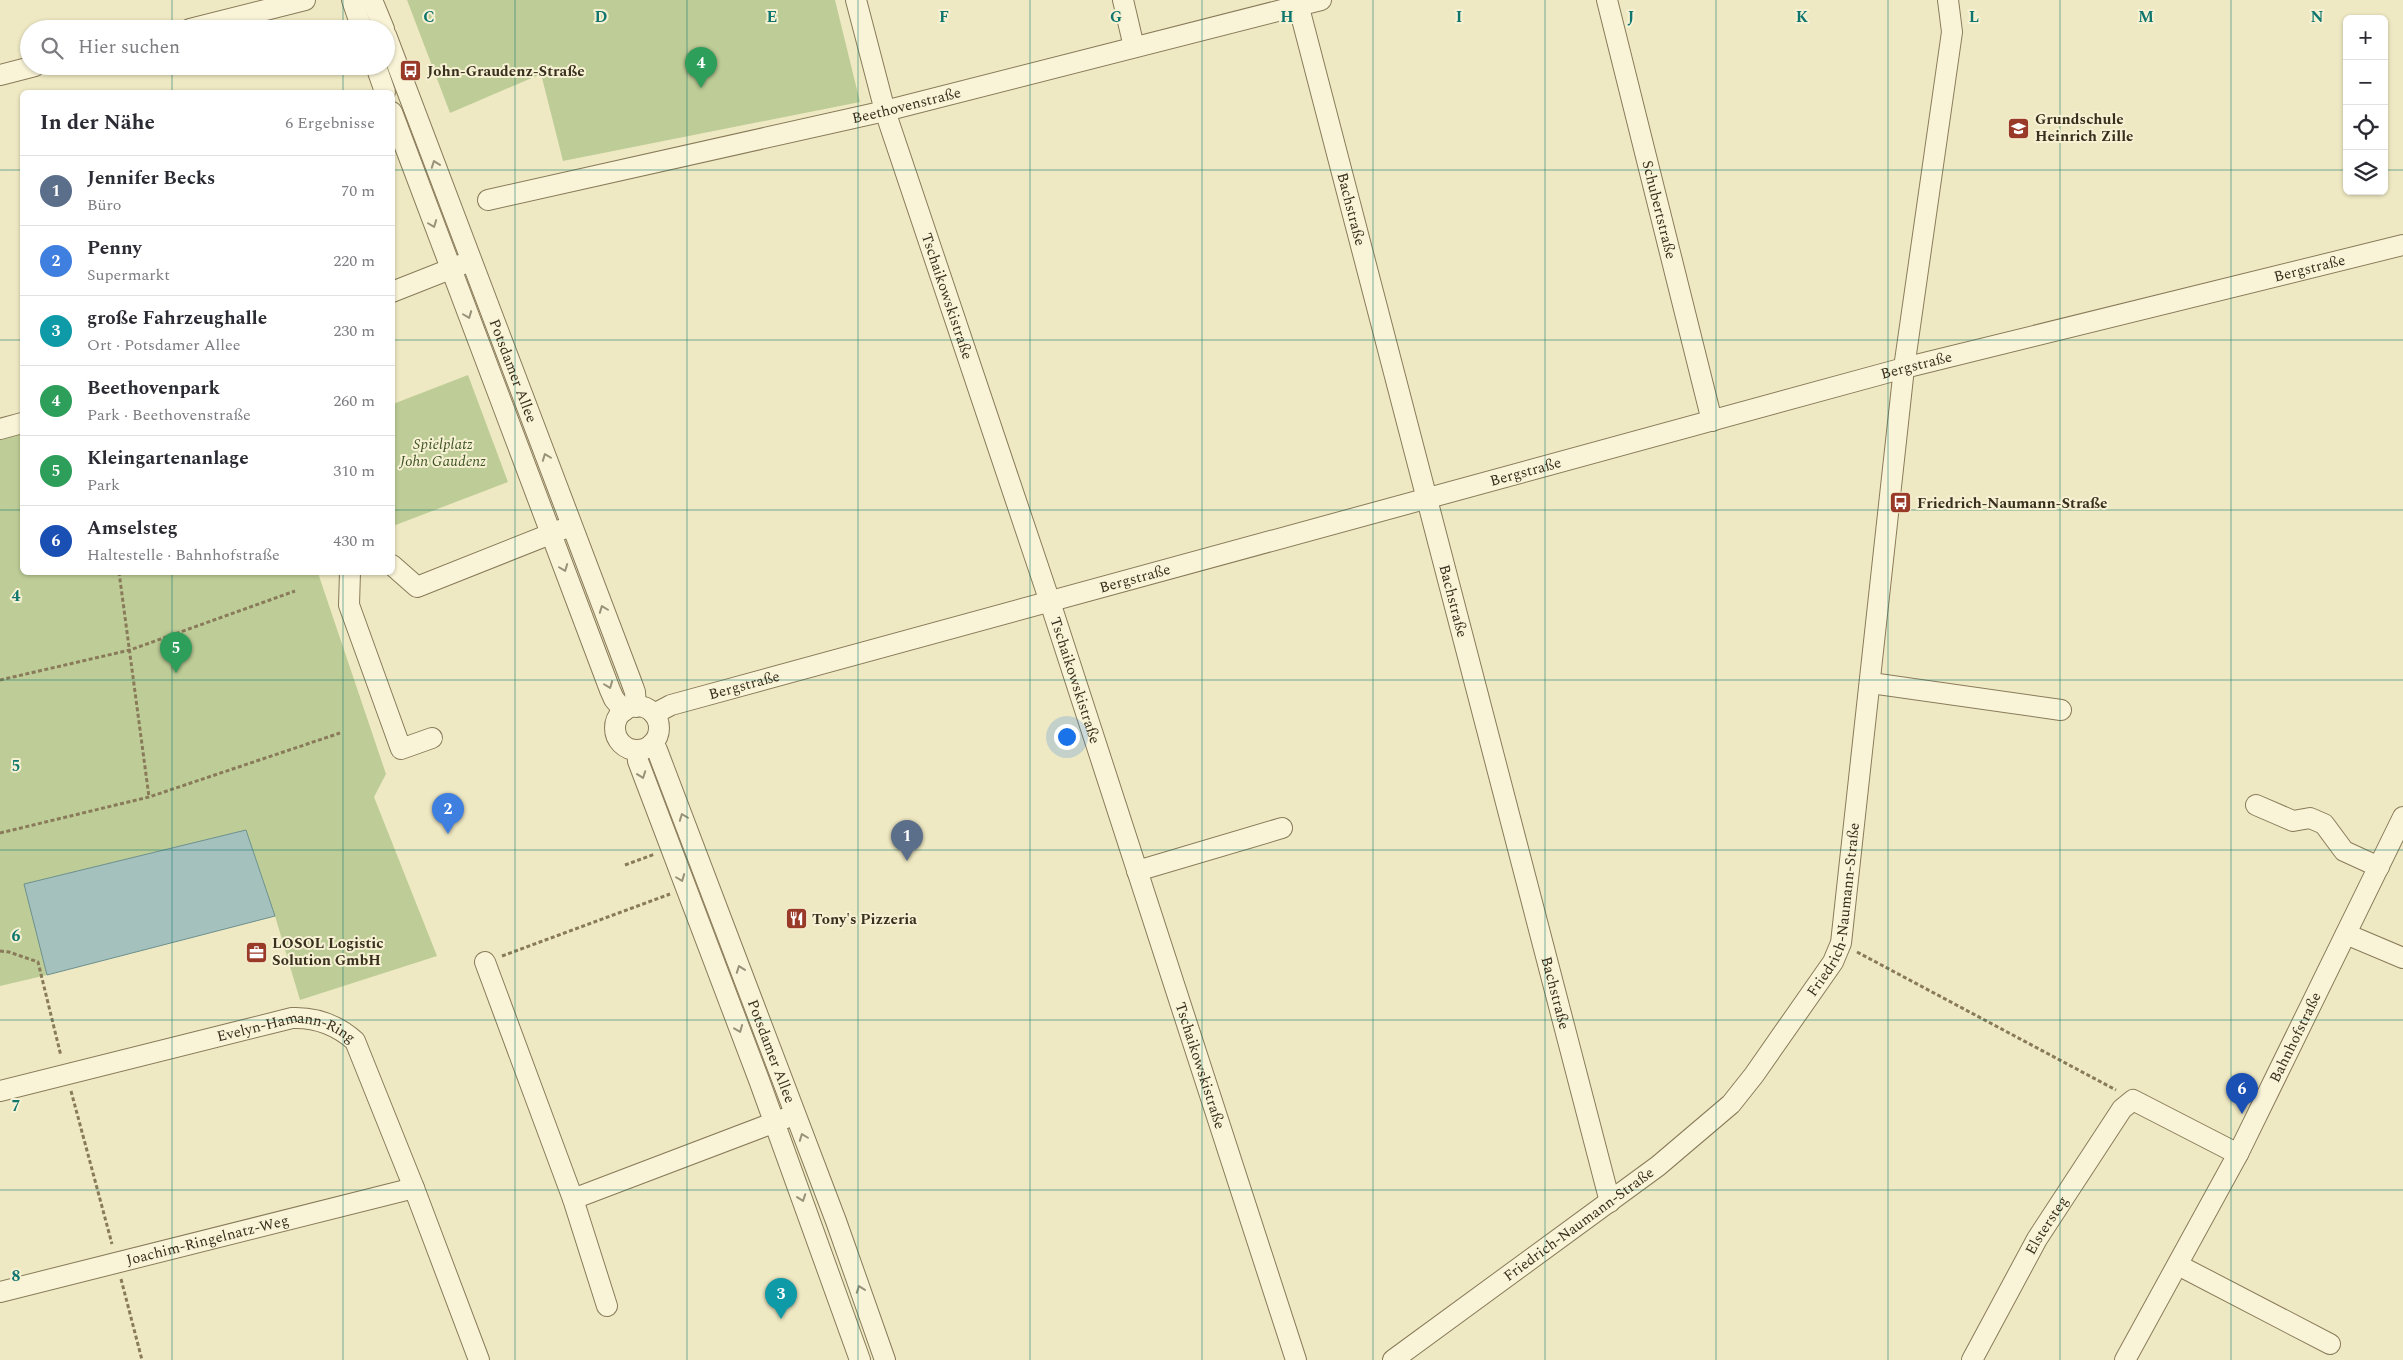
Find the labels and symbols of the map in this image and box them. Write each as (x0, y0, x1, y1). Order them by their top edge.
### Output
text: C (423, 5, 435, 29)
text: D (595, 5, 608, 29)
text: E (767, 5, 777, 29)
text: F (939, 5, 949, 29)
text: G (1110, 5, 1122, 29)
text: H (1280, 5, 1294, 29)
text: I (1456, 5, 1462, 29)
text: J (1628, 5, 1635, 29)
text: K (1796, 5, 1809, 29)
text: L (1969, 5, 1979, 29)
text: M (2138, 5, 2154, 29)
text: N (2310, 5, 2324, 29)
pin: 4 (685, 47, 717, 88)
bus stop icon: John-Graudenz-Straße (399, 59, 423, 83)
place label: John-Graudenz-Straße (427, 60, 585, 83)
street label: Beethovenstraße (850, 81, 963, 130)
place label: Grundschule Heinrich Zille (2035, 108, 2134, 148)
school or university icon: Grundschule Heinrich Zille (2007, 116, 2031, 140)
street label: Schubertstraße (1636, 158, 1683, 261)
one-way arrow (431, 160, 441, 169)
street label: Bachstraße (1331, 170, 1372, 248)
one-way arrow (427, 219, 437, 228)
street label: Tschaikowskistraße (915, 230, 979, 362)
street label: Bergstraße (2271, 248, 2348, 288)
one-way arrow (462, 310, 472, 319)
street label: Potsdamer Allee (483, 315, 543, 426)
street label: Bergstraße (1878, 345, 1954, 385)
park label: Spielplatz John Gaudenz (399, 433, 486, 473)
street label: Bergstraße (1487, 451, 1564, 492)
one-way arrow (542, 454, 552, 462)
bus stop icon: Friedrich-Naumann-Straße (1889, 491, 1913, 515)
place label: Friedrich-Naumann-Straße (1917, 492, 2108, 515)
street label: Bergstraße (1097, 558, 1173, 599)
street label: Bachstraße (1433, 562, 1474, 640)
one-way arrow (558, 563, 568, 571)
text: 4 (12, 584, 21, 608)
one-way arrow (599, 606, 609, 614)
street label: Tschaikowskistraße (1044, 614, 1107, 747)
pin: 5 (160, 632, 192, 673)
street label: Bergstraße (706, 664, 782, 706)
one-way arrow (603, 681, 613, 689)
your location (1054, 724, 1080, 750)
text: 5 (12, 754, 20, 778)
one-way arrow (636, 770, 646, 779)
pin: 2 (432, 793, 464, 834)
one-way arrow (679, 813, 689, 821)
pin: 1 (891, 820, 923, 861)
street label: Friedrich-Naumann-Straße (1801, 821, 1866, 1001)
one-way arrow (675, 873, 685, 881)
restaurant icon: Tony's Pizzeria (784, 907, 808, 931)
place label: Tony's Pizzeria (812, 908, 917, 931)
text: 6 (12, 924, 21, 948)
place label: LOSOL Logistic Solution GmbH (272, 932, 384, 972)
office icon: LOSOL Logistic Solution GmbH (244, 940, 268, 964)
street label: Bachstraße (1535, 954, 1576, 1032)
one-way arrow (736, 965, 746, 973)
street label: Bahnhofstraße (2263, 988, 2327, 1086)
street label: Potsdamer Allee (741, 996, 802, 1106)
street label: Tschaikowskistraße (1169, 999, 1232, 1132)
street label: Evelyn-Hamann-Ring (214, 1006, 361, 1049)
one-way arrow (733, 1024, 743, 1033)
pin: 6 (2226, 1073, 2258, 1114)
text: 7 (12, 1094, 21, 1118)
one-way arrow (799, 1133, 810, 1142)
street label: Friedrich-Naumann-Straße (1499, 1161, 1659, 1287)
street label: Elstersteg (2019, 1191, 2074, 1259)
one-way arrow (796, 1193, 806, 1202)
street label: Joachim-Ringelnatz-Weg (124, 1208, 291, 1271)
text: 8 (12, 1264, 21, 1288)
pin: 3 (765, 1278, 797, 1319)
one-way arrow (856, 1286, 866, 1294)

